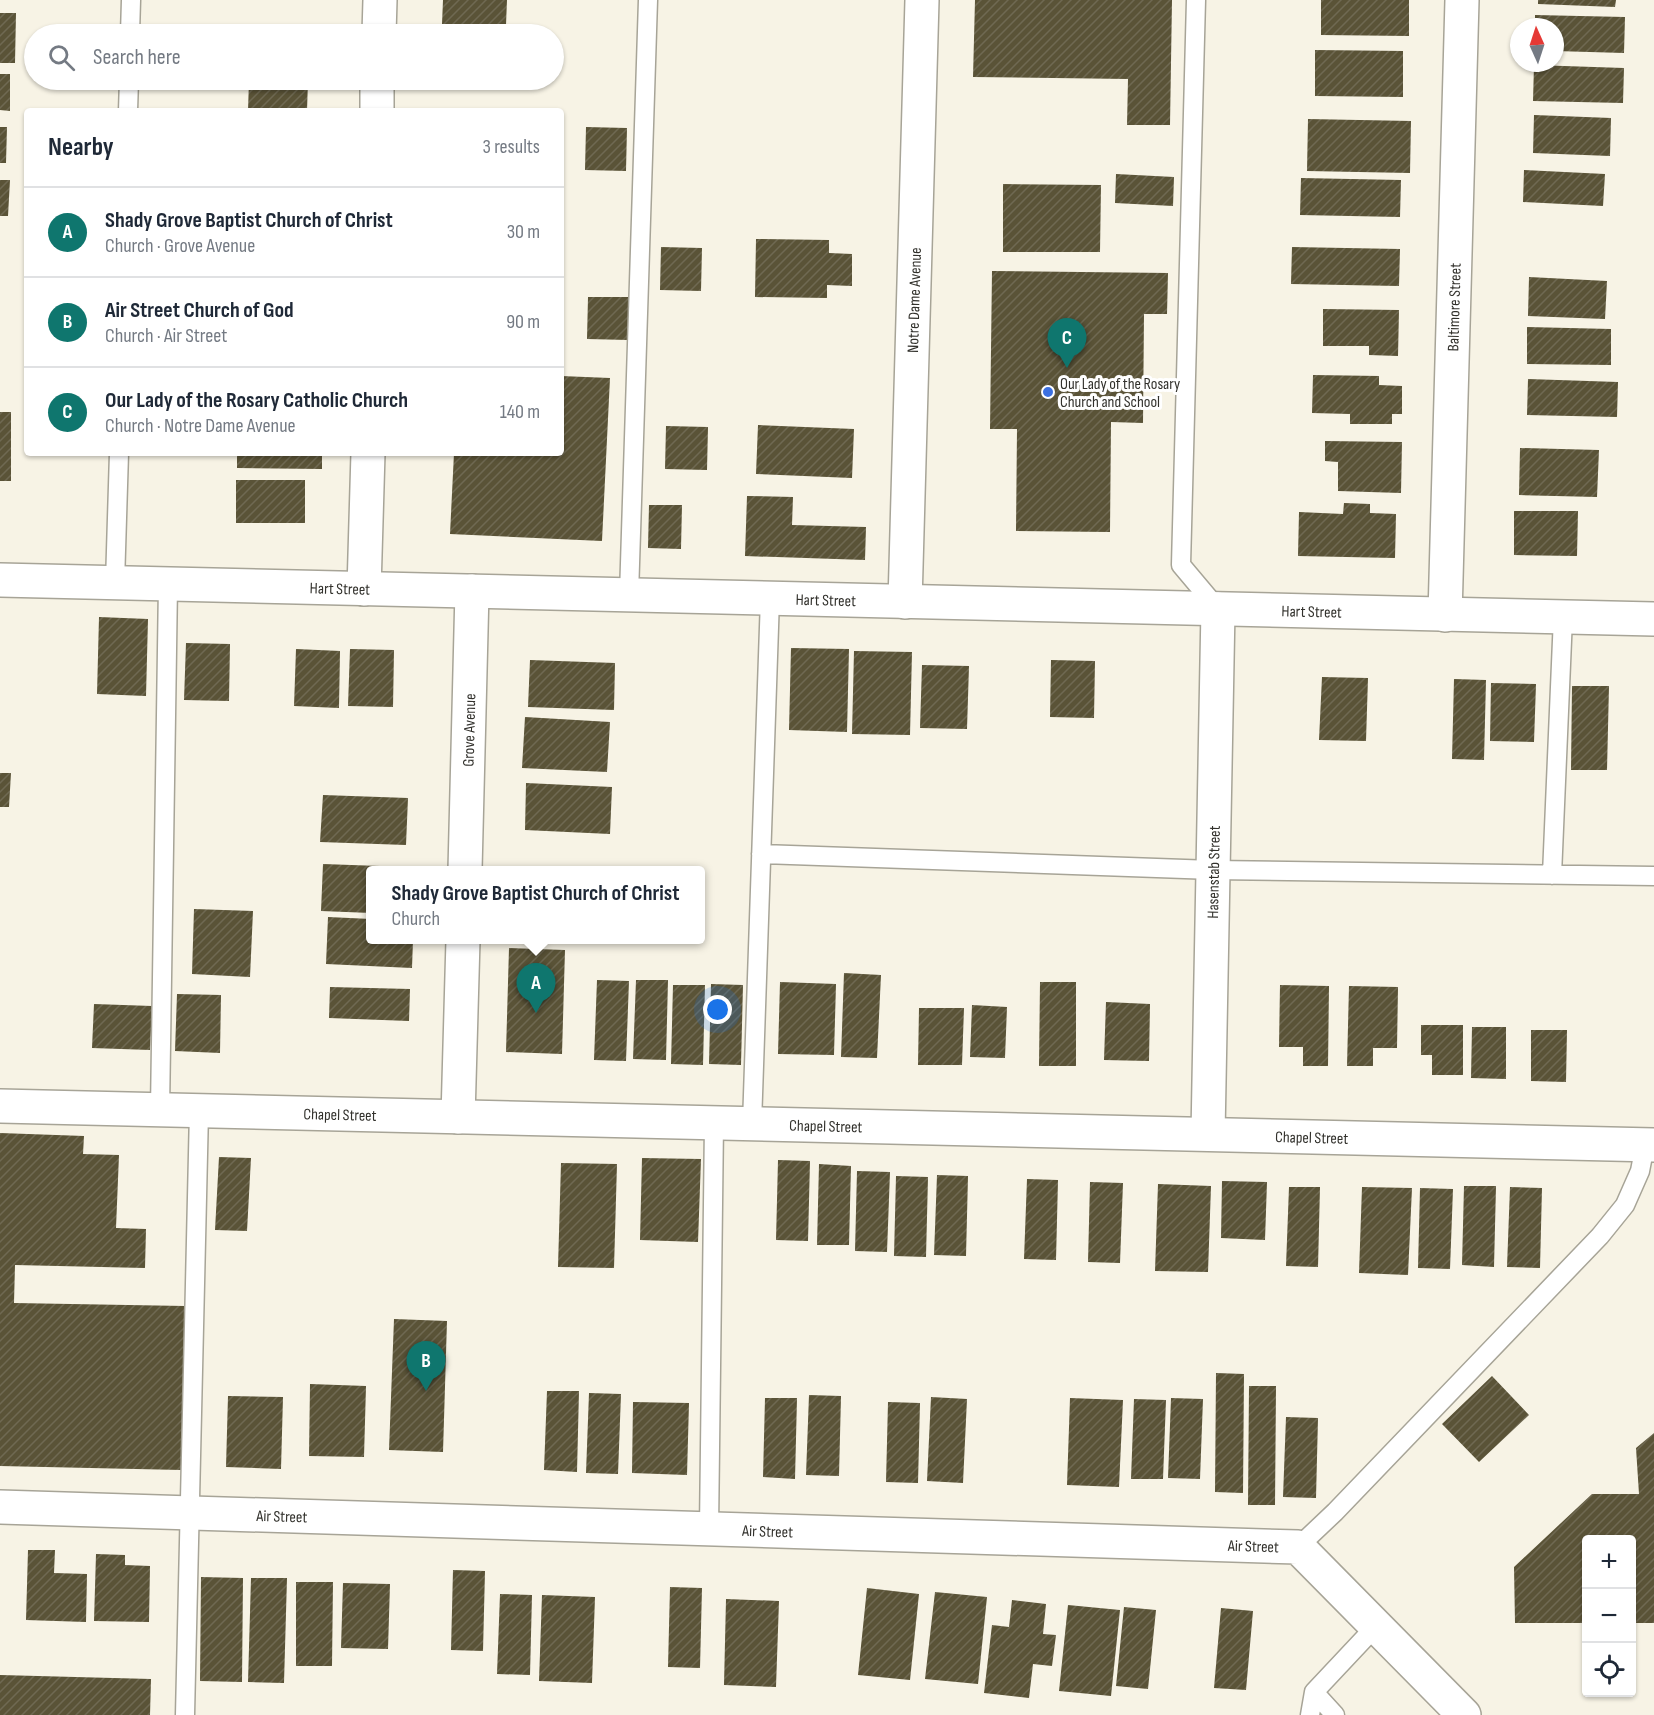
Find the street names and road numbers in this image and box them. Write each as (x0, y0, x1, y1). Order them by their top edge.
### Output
street label: Notre Dame Avenue (904, 247, 926, 353)
street label: Baltimore Street (1444, 263, 1466, 352)
street label: Hart Street (309, 579, 370, 600)
street label: Hart Street (795, 591, 856, 611)
street label: Hart Street (1281, 602, 1342, 623)
street label: Grove Avenue (460, 693, 480, 767)
street label: Hasenstab Street (1204, 825, 1225, 919)
street label: Chapel Street (303, 1105, 377, 1126)
street label: Chapel Street (789, 1117, 863, 1137)
street label: Chapel Street (1275, 1128, 1349, 1149)
street label: Air Street (255, 1507, 308, 1527)
street label: Air Street (741, 1522, 793, 1542)
street label: Air Street (1227, 1537, 1279, 1557)

